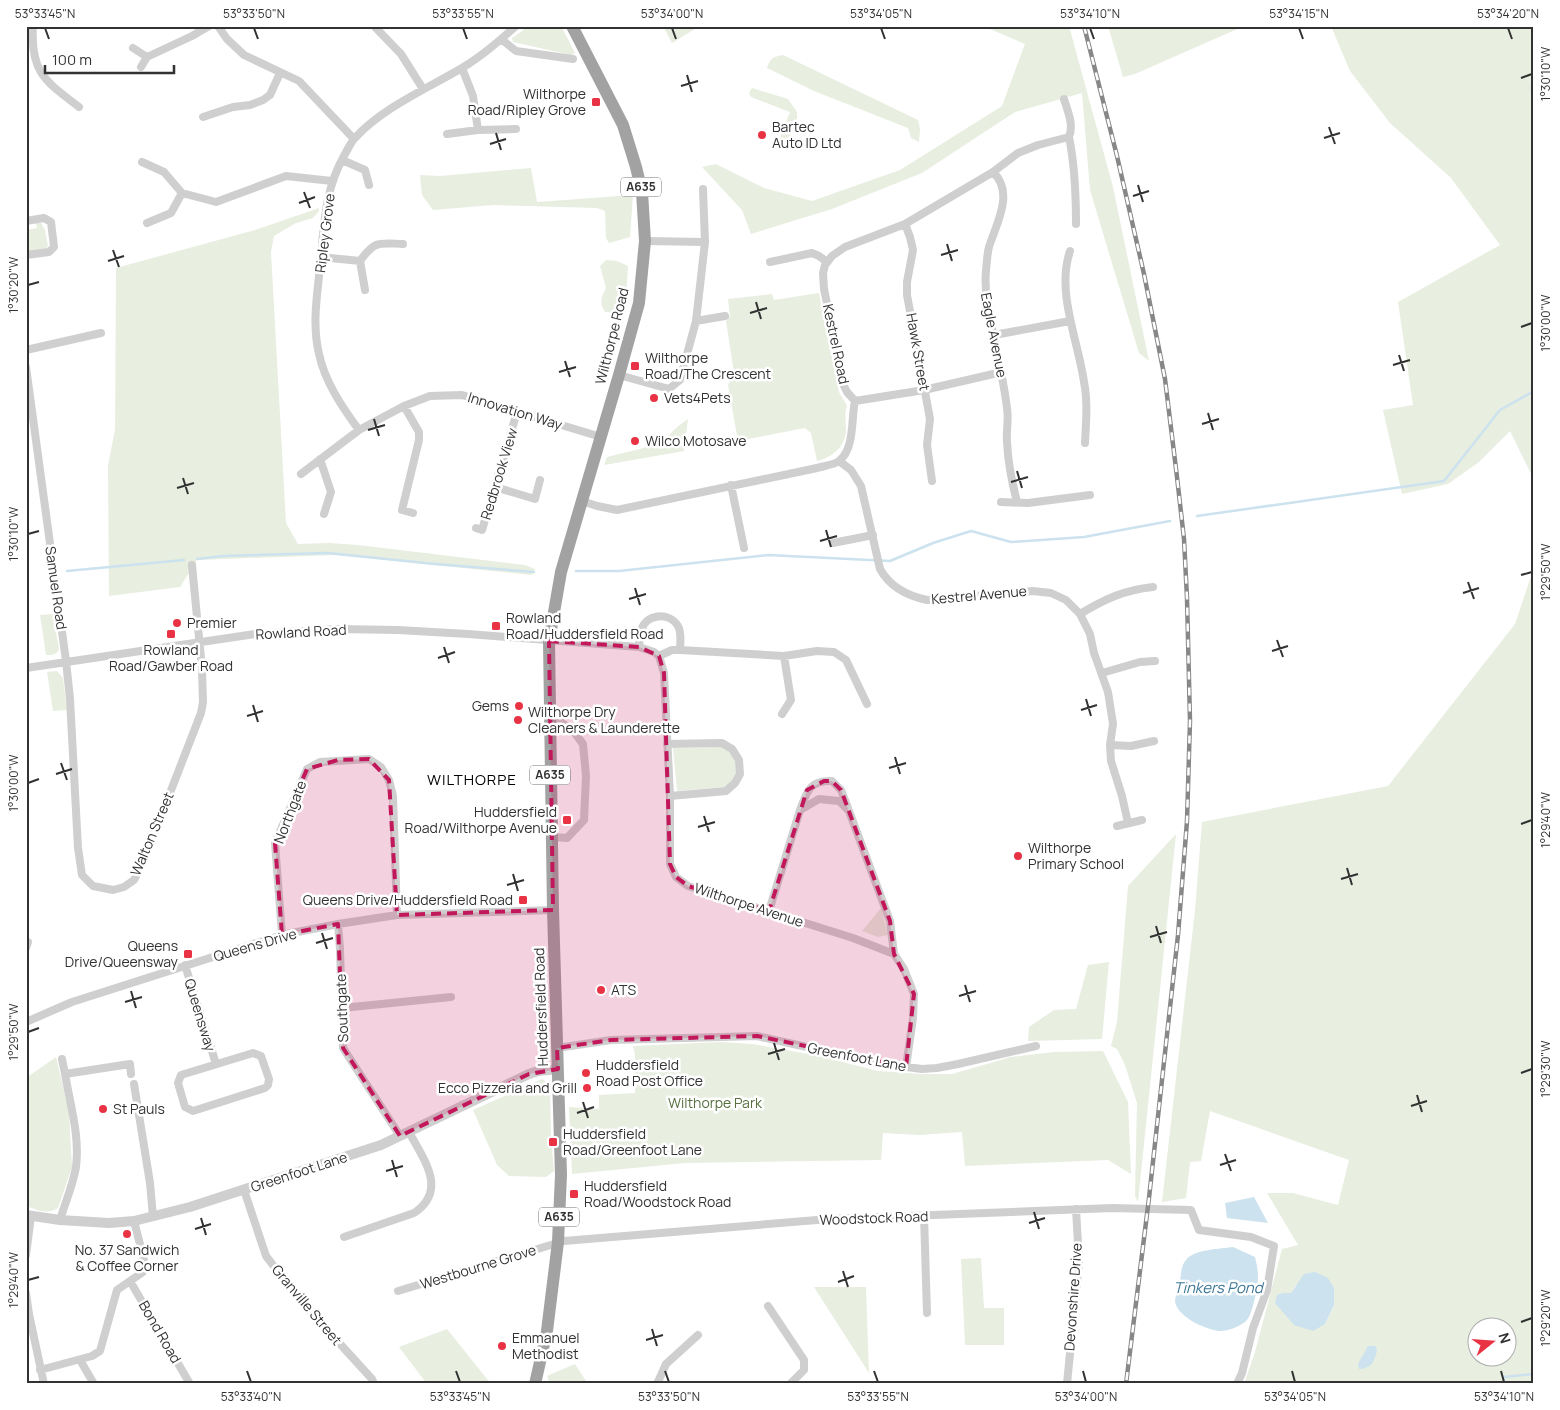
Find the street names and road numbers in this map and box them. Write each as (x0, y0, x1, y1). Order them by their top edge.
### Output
road number: A635 (621, 178, 661, 196)
street label: Ripley Grove (310, 192, 339, 274)
street label: Wilthorpe Road (590, 286, 633, 386)
street label: Eagle Avenue (977, 291, 1012, 379)
street label: Kestrel Road (819, 302, 854, 386)
street label: Hawk Street (902, 312, 935, 393)
street label: Innovation Way (466, 387, 565, 434)
street label: Redbrook View (476, 425, 522, 522)
street label: Samuel Road (41, 545, 72, 631)
street label: Kestrel Avenue (930, 581, 1028, 608)
street label: Rowland Road (255, 620, 347, 643)
road number: A635 (530, 766, 570, 784)
street label: Northgate (269, 777, 310, 846)
street label: Walton Street (125, 789, 178, 879)
street label: Wilthorpe Avenue (692, 878, 806, 931)
street label: Queens Drive (211, 924, 299, 965)
street label: Huddersfield Road (529, 947, 552, 1067)
street label: Southgate (331, 973, 352, 1043)
street label: Queensway (180, 976, 221, 1054)
street label: Greenfoot Lane (806, 1038, 908, 1075)
street label: Greenfoot Lane (248, 1147, 349, 1196)
street label: Woodstock Road (819, 1206, 929, 1229)
road number: A635 (539, 1208, 579, 1226)
street label: Westbourne Grove (418, 1240, 538, 1293)
street label: Devonshire Drive (1059, 1242, 1086, 1352)
street label: Granville Street (268, 1260, 347, 1349)
street label: Bond Road (135, 1297, 186, 1367)

